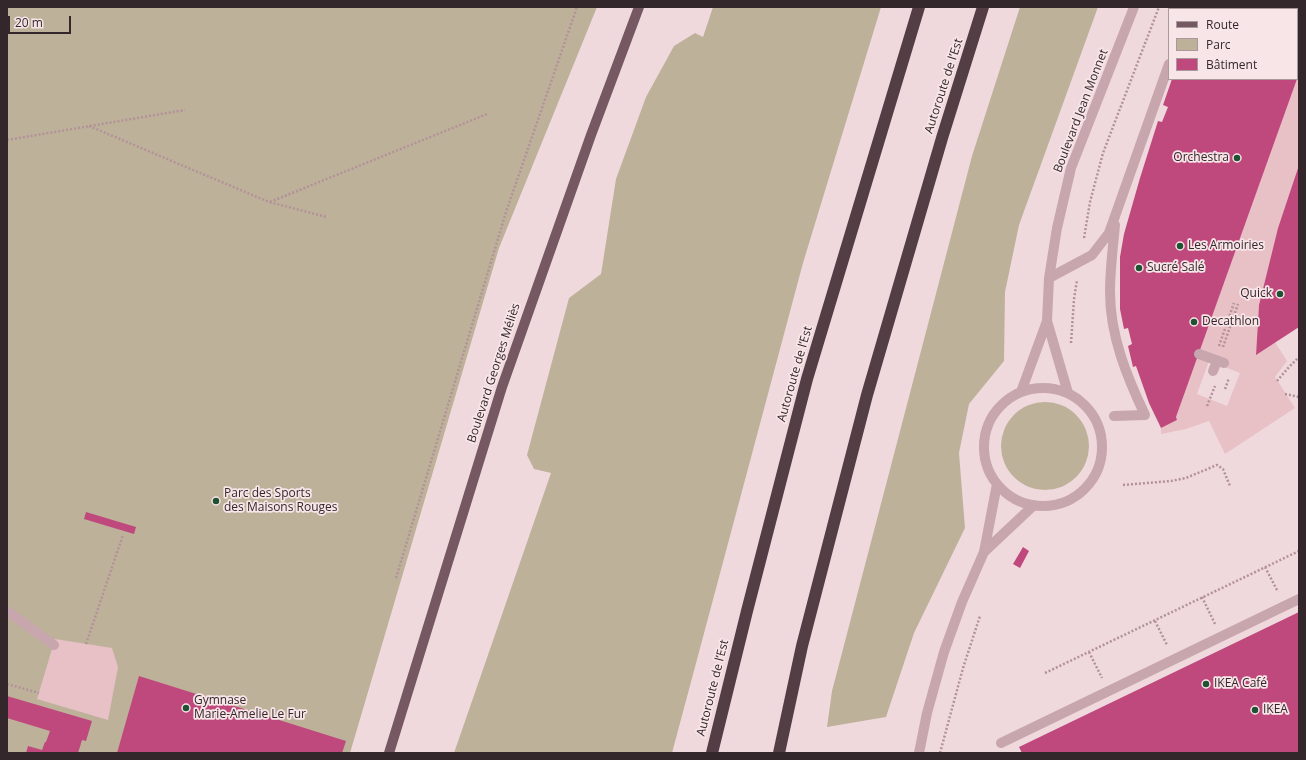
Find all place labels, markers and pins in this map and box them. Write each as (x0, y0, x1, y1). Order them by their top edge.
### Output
place label: Orchestra (1173, 151, 1229, 165)
marker: Orchestra (1232, 153, 1242, 163)
place label: Les Armoiries (1188, 239, 1264, 253)
marker: Les Armoiries (1175, 241, 1185, 251)
place label: Sucré Salé (1147, 261, 1204, 275)
marker: Sucré Salé (1134, 263, 1144, 273)
place label: Quick (1240, 287, 1272, 301)
marker: Quick (1275, 289, 1285, 299)
place label: Decathlon (1202, 315, 1259, 329)
marker: Decathlon (1189, 317, 1199, 327)
place label: Parc des Sports des Maisons Rouges (224, 487, 337, 515)
marker: Parc des Sports des Maisons Rouges (211, 496, 221, 506)
place label: IKEA Café (1214, 677, 1267, 691)
marker: IKEA Café (1201, 679, 1211, 689)
place label: Gymnase Marie-Amelie Le Fur (194, 694, 306, 722)
marker: Gymnase Marie-Amelie Le Fur (181, 703, 191, 713)
place label: IKEA (1263, 703, 1288, 717)
marker: IKEA (1250, 705, 1260, 715)

